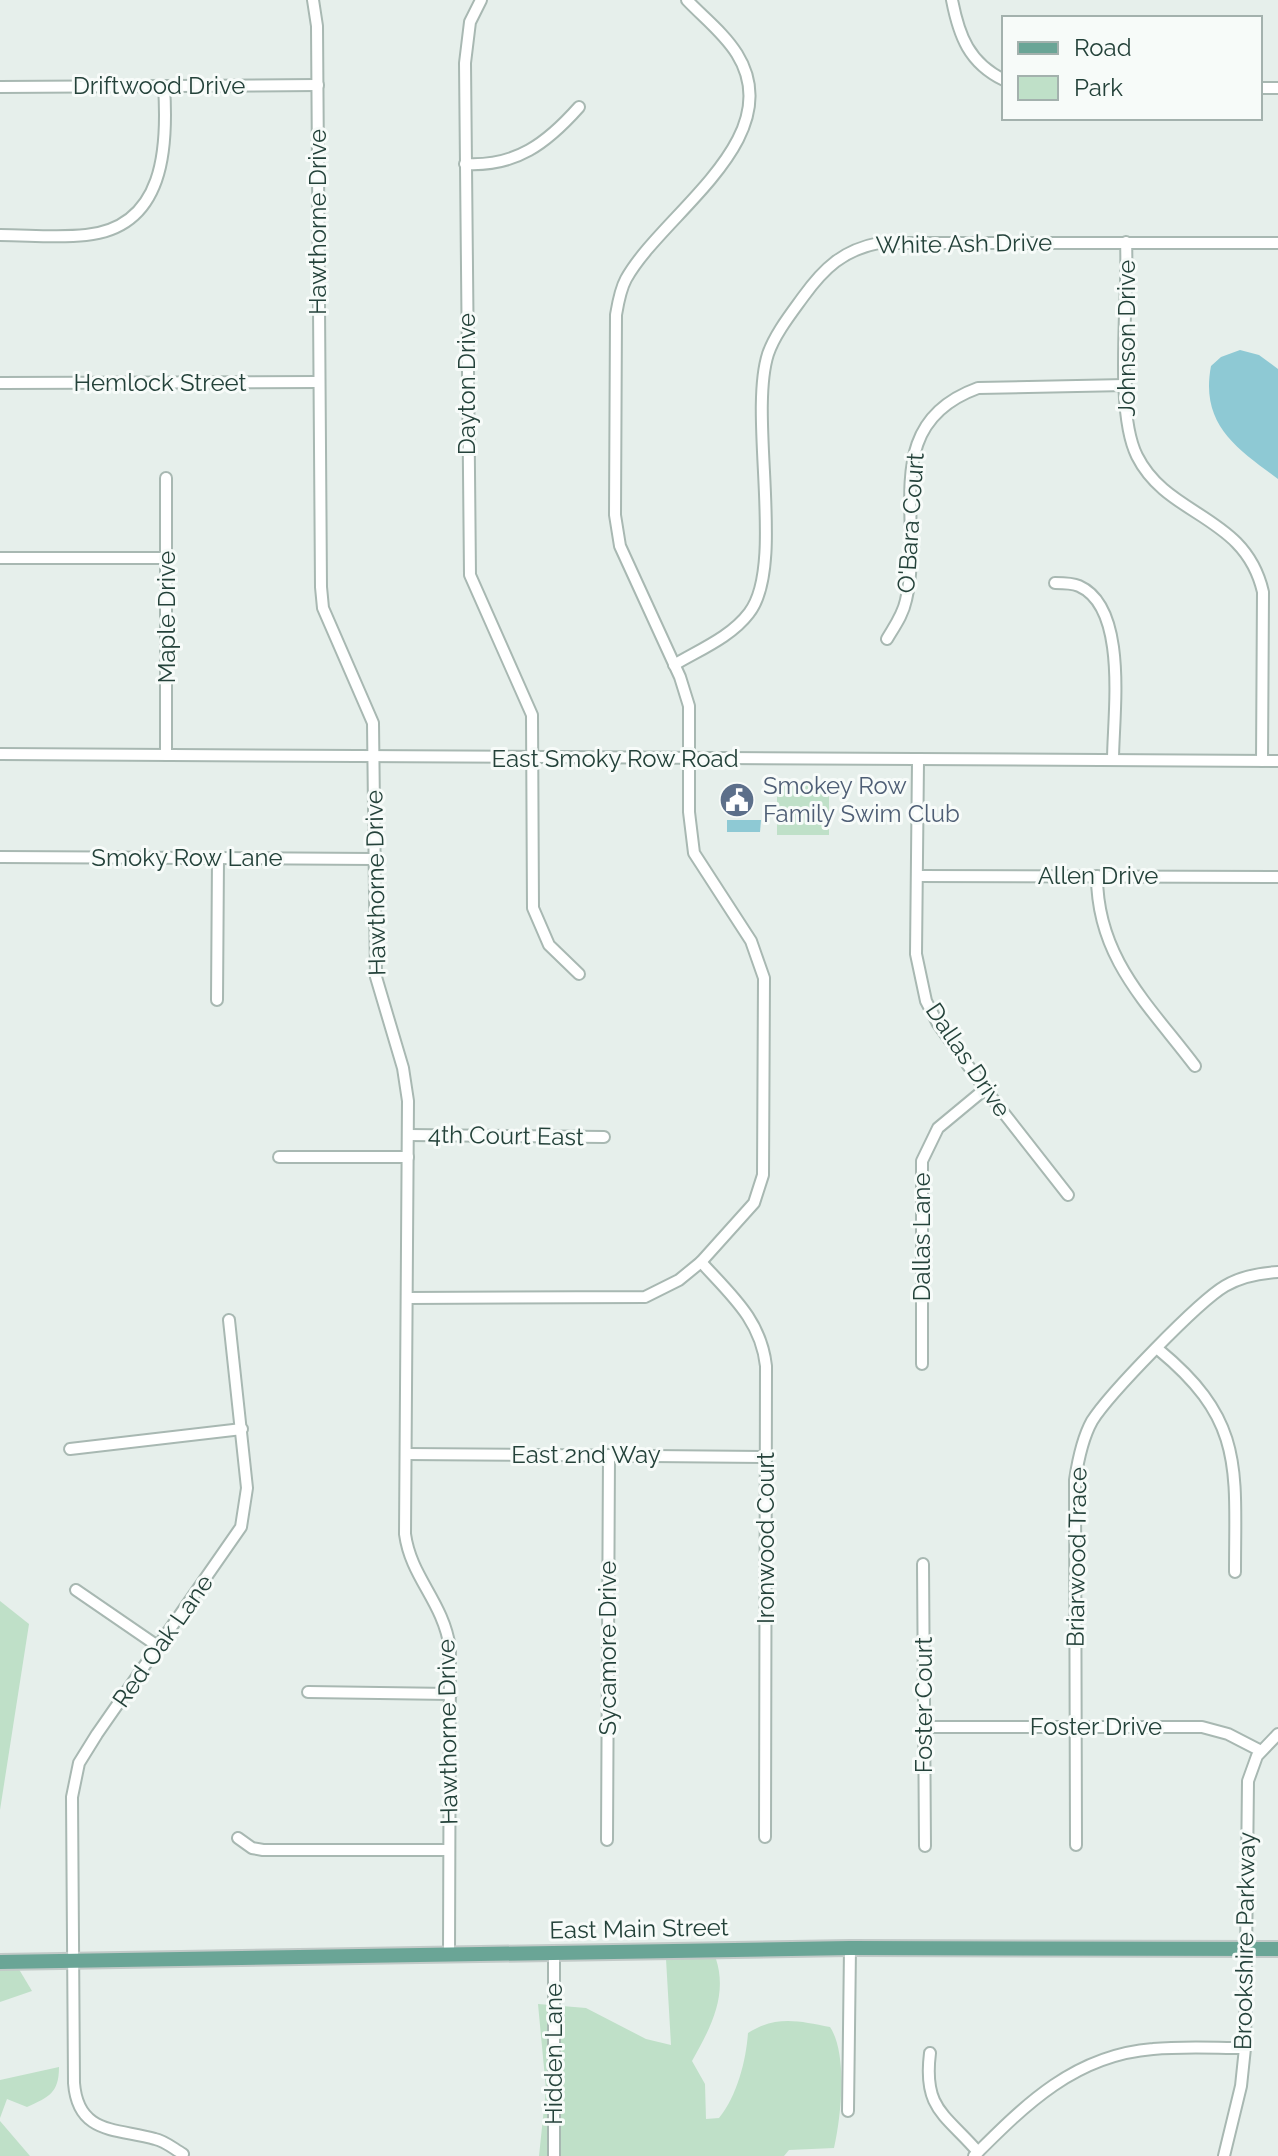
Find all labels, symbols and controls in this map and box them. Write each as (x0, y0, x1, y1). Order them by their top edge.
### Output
legend (1002, 16, 1262, 120)
text: Road (1074, 33, 1132, 62)
street label: Driftwood Drive (73, 71, 245, 100)
text: Park (1074, 73, 1123, 102)
street label: Hawthorne Drive (303, 129, 332, 315)
street label: White Ash Drive (875, 227, 1053, 260)
street label: Johnson Drive (1112, 260, 1141, 416)
street label: Dayton Drive (452, 313, 481, 455)
street label: Hemlock Street (73, 368, 247, 397)
street label: O'Bara Court (891, 452, 930, 594)
street label: Maple Drive (152, 551, 181, 683)
street label: East Smoky Row Road (491, 744, 739, 773)
place label: Smokey Row Family Swim Club (763, 771, 960, 828)
public building icon: Smokey Row Family Swim Club (718, 781, 756, 819)
street label: Hawthorne Drive (359, 790, 392, 976)
street label: Smoky Row Lane (91, 843, 283, 872)
street label: Allen Drive (1038, 861, 1158, 890)
street label: Dallas Drive (920, 997, 1017, 1122)
street label: 4th Court East (428, 1120, 584, 1151)
street label: Dallas Lane (907, 1172, 936, 1302)
street label: East 2nd Way (511, 1440, 661, 1469)
street label: Ironwood Court (751, 1452, 780, 1624)
street label: Briarwood Trace (1060, 1467, 1093, 1647)
street label: Sycamore Drive (593, 1561, 622, 1735)
street label: Red Oak Lane (106, 1569, 219, 1713)
street label: Foster Court (909, 1637, 938, 1773)
street label: Hawthorne Drive (431, 1639, 464, 1825)
street label: Foster Drive (1030, 1712, 1162, 1741)
street label: Brookshire Parkway (1228, 1832, 1261, 2050)
street label: East Main Street (549, 1912, 729, 1945)
street label: Hidden Lane (539, 1983, 568, 2125)

